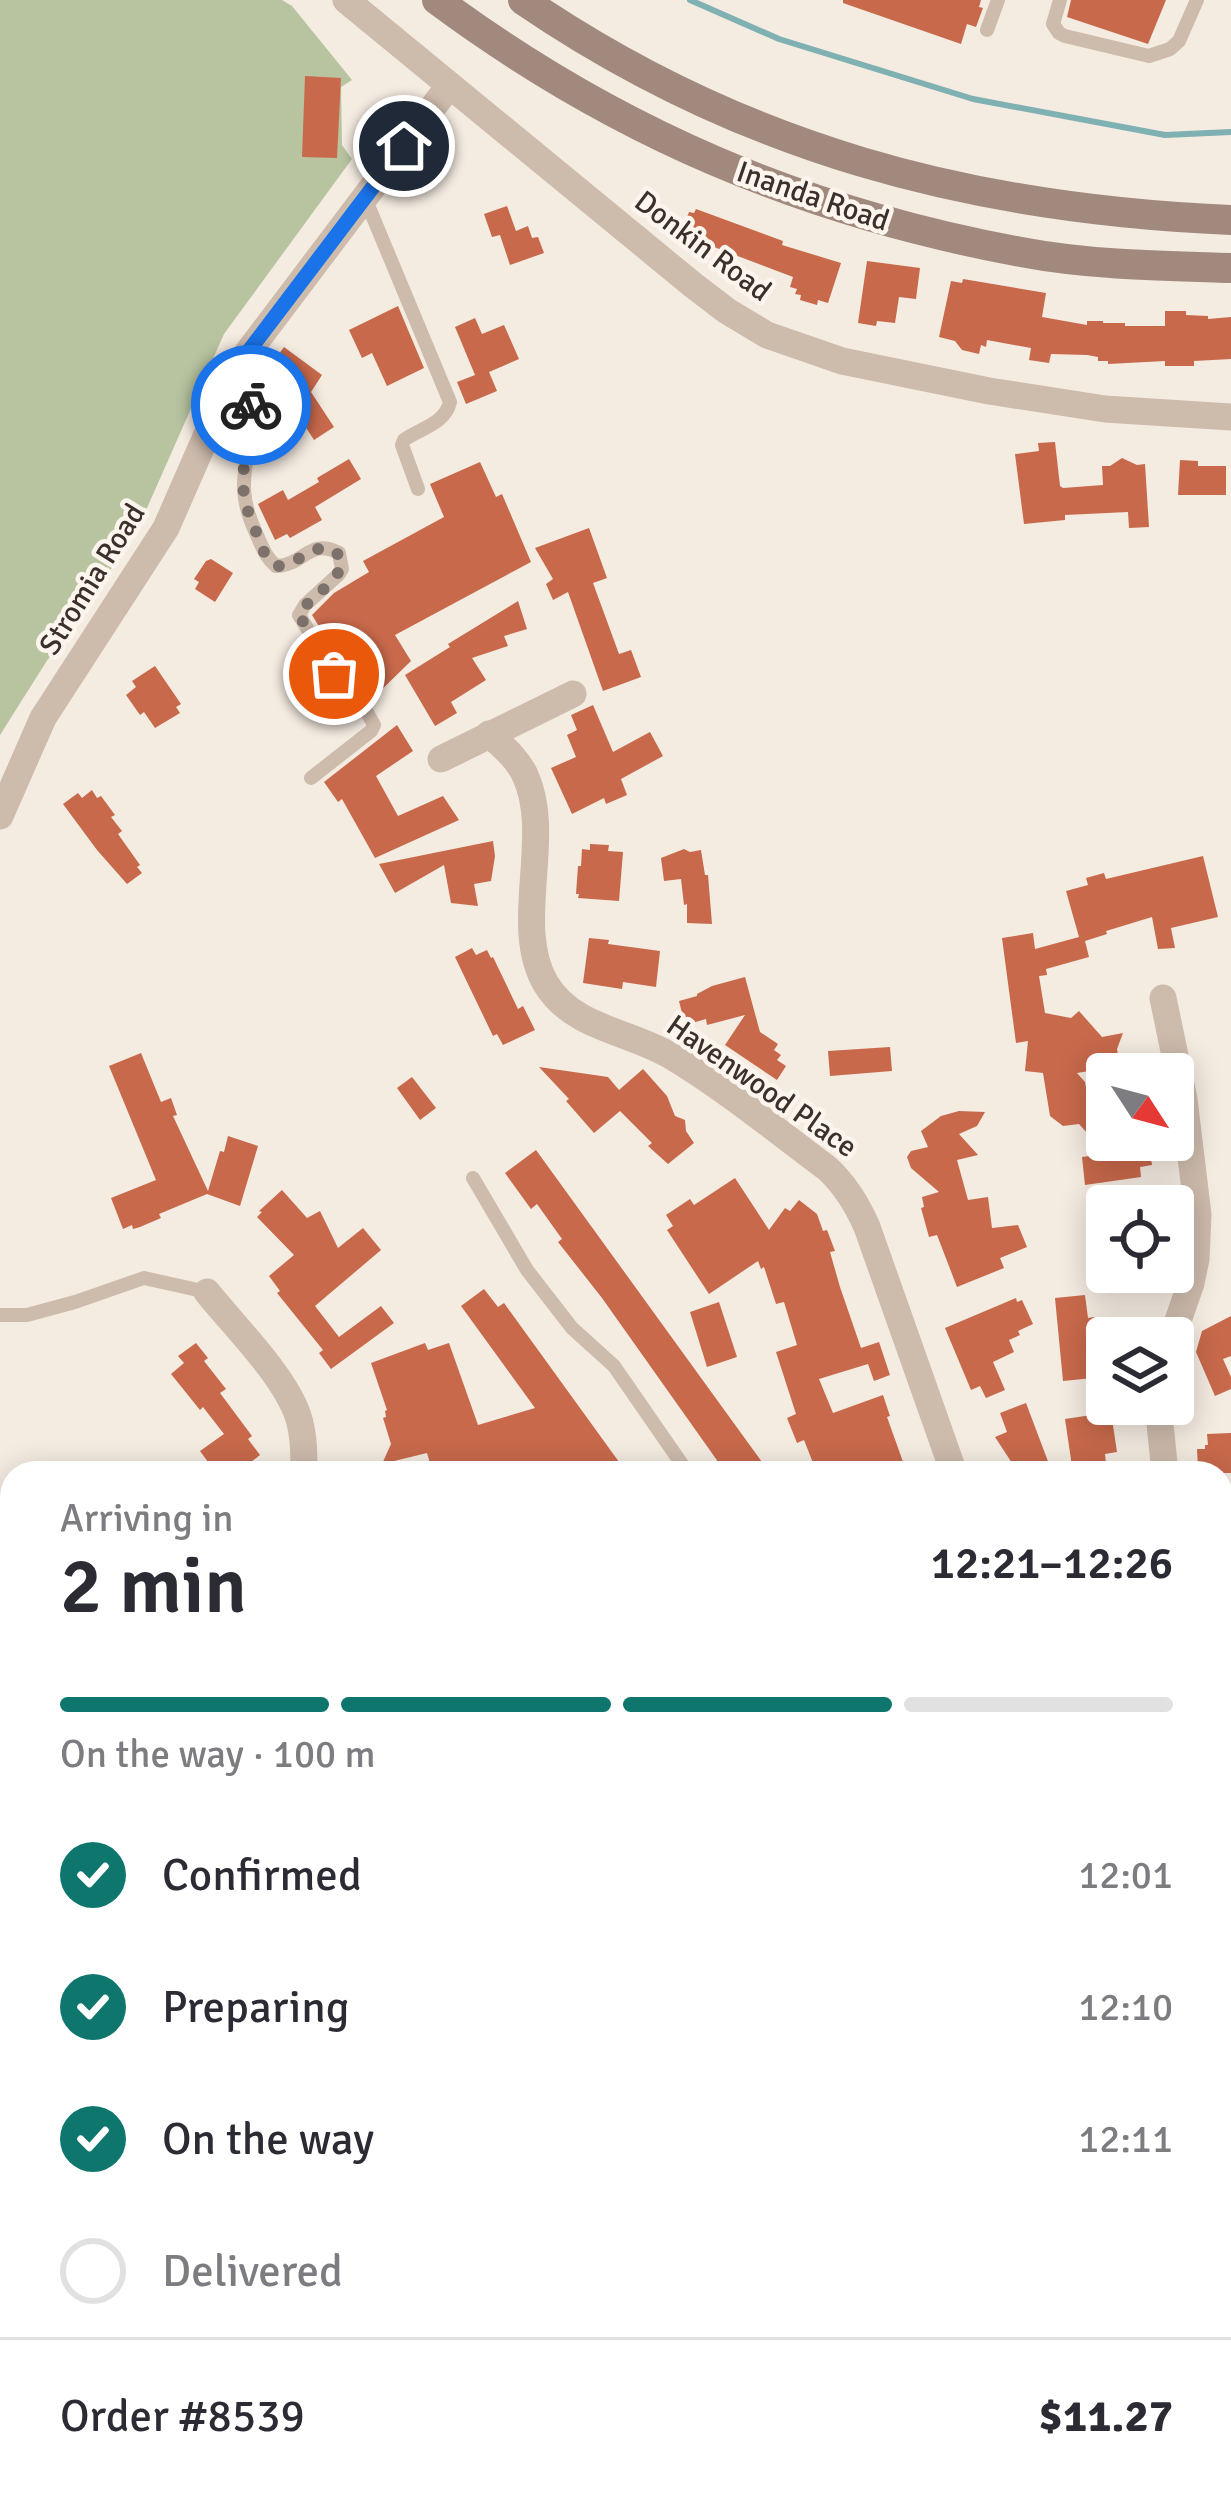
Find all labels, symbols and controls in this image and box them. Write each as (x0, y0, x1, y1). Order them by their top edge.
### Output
pin (353, 95, 455, 197)
icon: home (371, 113, 437, 179)
street label: Inanda Road (732, 153, 894, 240)
street label: Donkin Road (627, 183, 778, 310)
courier (191, 345, 311, 465)
icon: bike (218, 372, 284, 438)
street label: Stromia Road (31, 497, 153, 662)
pin (283, 623, 385, 725)
icon: bag (301, 641, 367, 707)
street label: Havenwood Place (659, 1007, 864, 1166)
north arrow (1086, 1053, 1194, 1161)
map controls (1086, 1053, 1194, 1425)
button: locate (1086, 1185, 1194, 1293)
button: layers (1086, 1317, 1194, 1425)
text: Arriving in (60, 1494, 234, 1542)
text: 12:21–12:26 (931, 1536, 1173, 1591)
text: 2 min (60, 1539, 247, 1635)
text: On the way · 100 m (60, 1730, 376, 1778)
icon: check (60, 1842, 126, 1908)
text: Confirmed (162, 1848, 362, 1903)
text: 12:01 (1078, 1851, 1173, 1899)
icon: check (60, 1974, 126, 2040)
text: Preparing (162, 1980, 350, 2035)
text: 12:10 (1078, 1983, 1173, 2031)
icon: check (60, 2106, 126, 2172)
text: On the way (162, 2112, 374, 2167)
text: 12:11 (1078, 2115, 1173, 2163)
text: Delivered (162, 2244, 343, 2299)
text: Order #8539 (60, 2389, 305, 2444)
text: $11.27 (1039, 2389, 1173, 2444)

